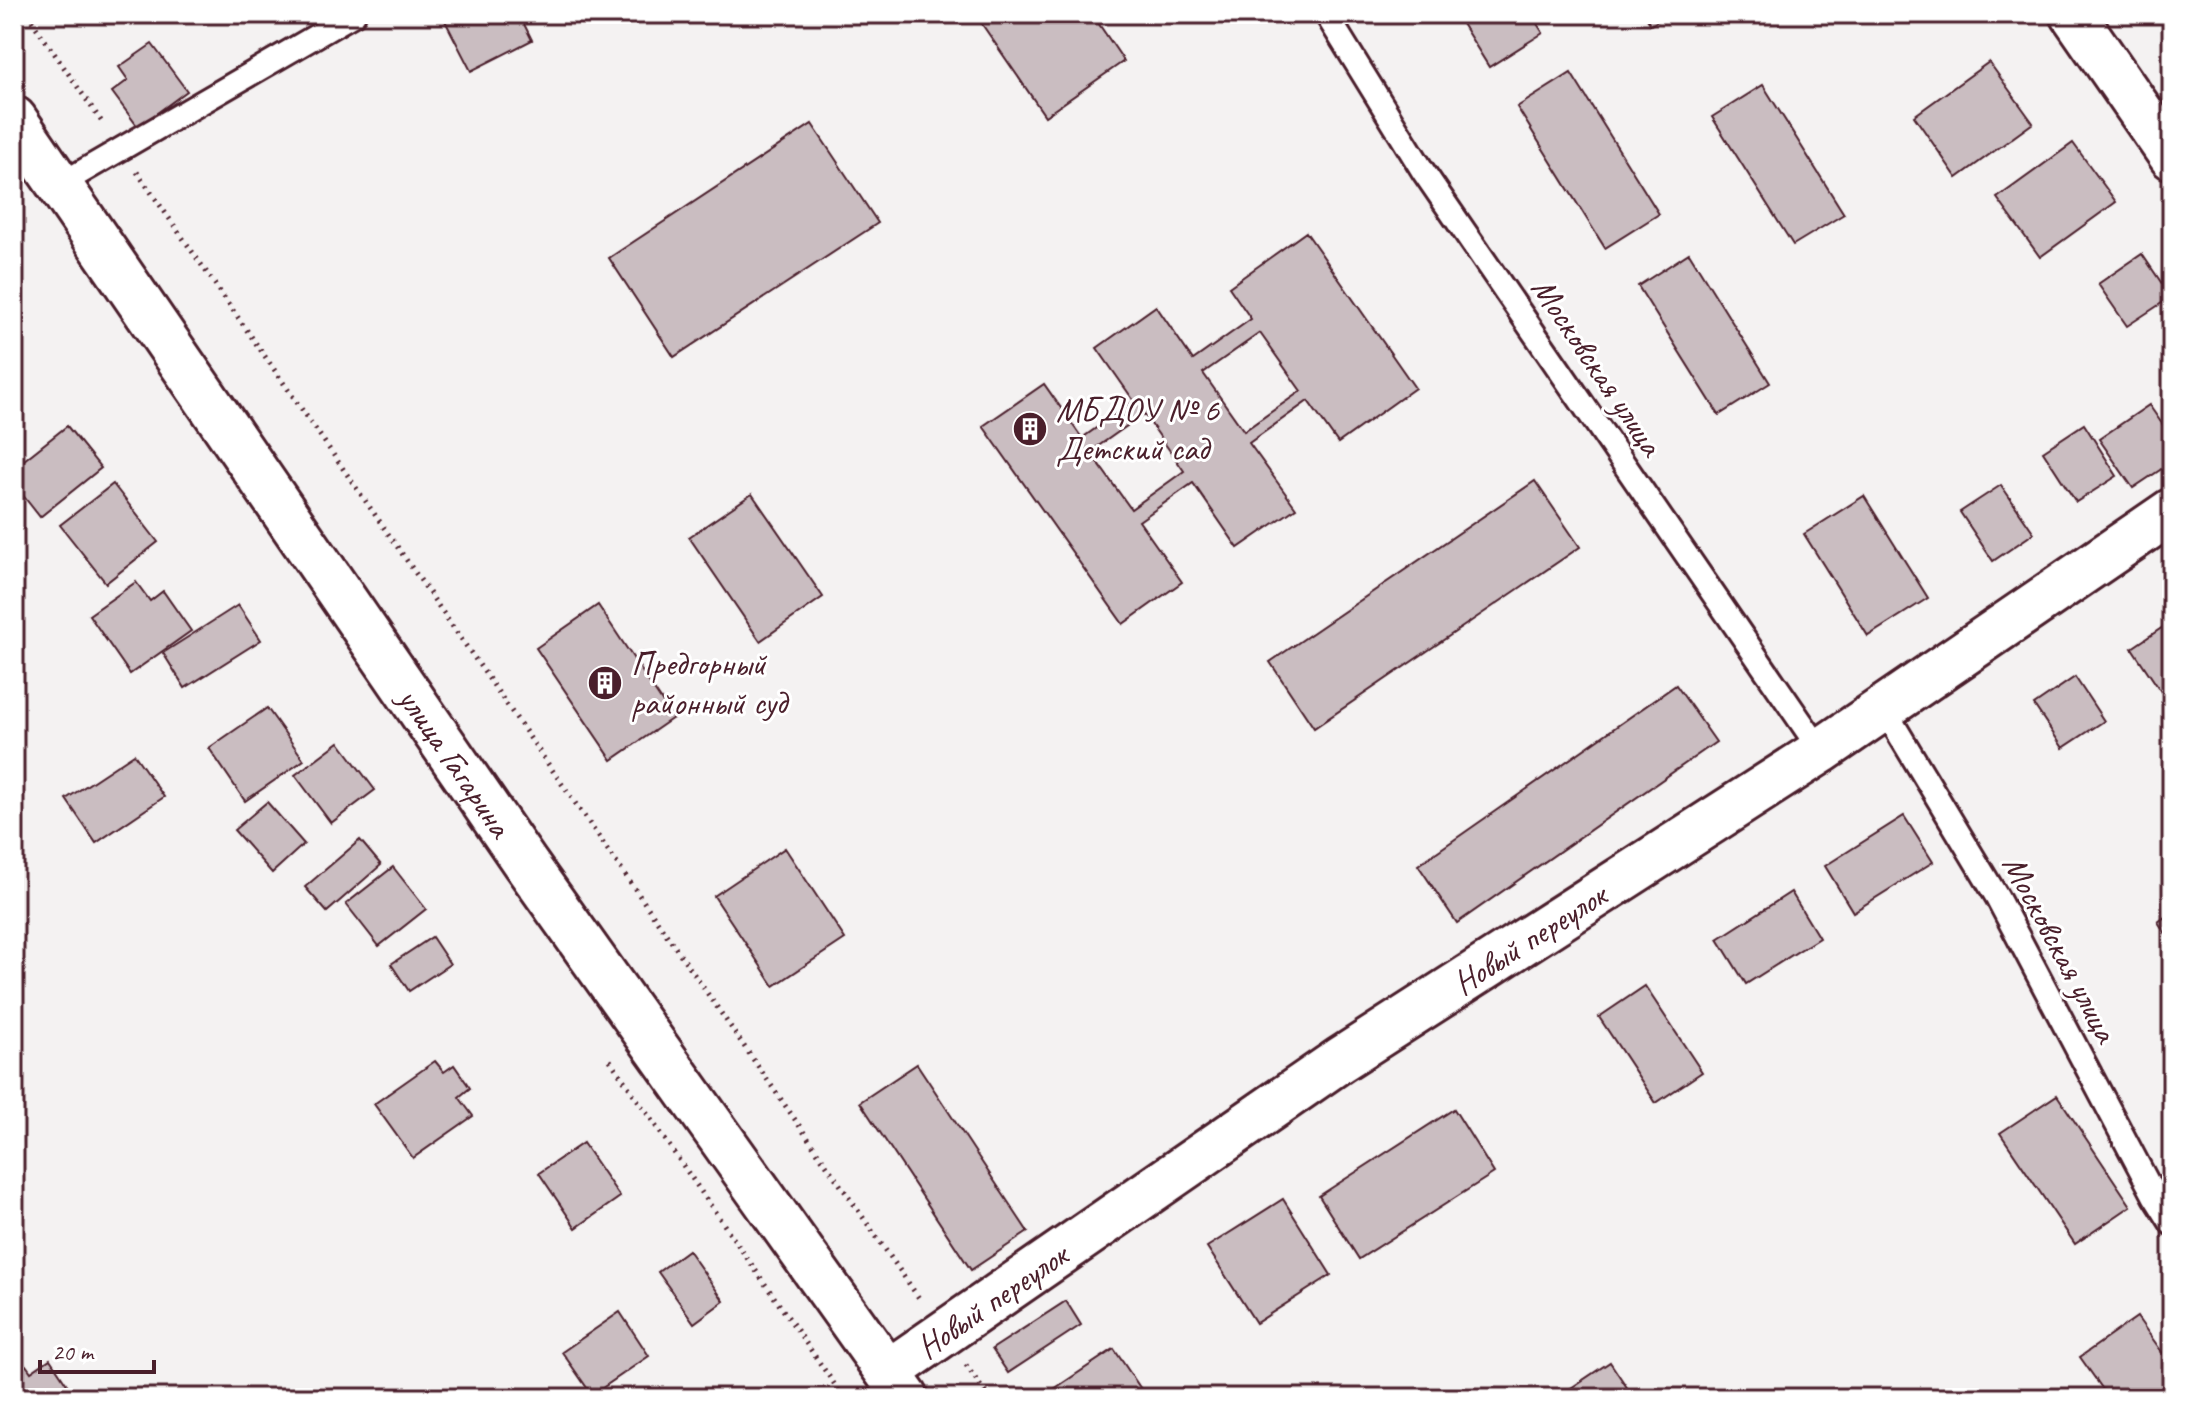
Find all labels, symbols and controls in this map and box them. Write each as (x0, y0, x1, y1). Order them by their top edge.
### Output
street label: Московская улица (1522, 269, 1674, 465)
place label: МБДОУ № 6 Детский сад (1056, 388, 1220, 470)
building icon: МБДОУ № 6 Детский сад (1011, 410, 1049, 448)
place label: Предгорный районный суд (631, 642, 790, 724)
building icon: Предгорный районный суд (586, 664, 624, 702)
street label: улица Гагарина (388, 677, 523, 847)
street label: Московская улица (1993, 847, 2129, 1051)
street label: Новый переулок (1445, 872, 1617, 1004)
street label: Новый переулок (908, 1232, 1079, 1368)
scale bar (40, 1324, 154, 1374)
text: 20 m (52, 1337, 95, 1367)

